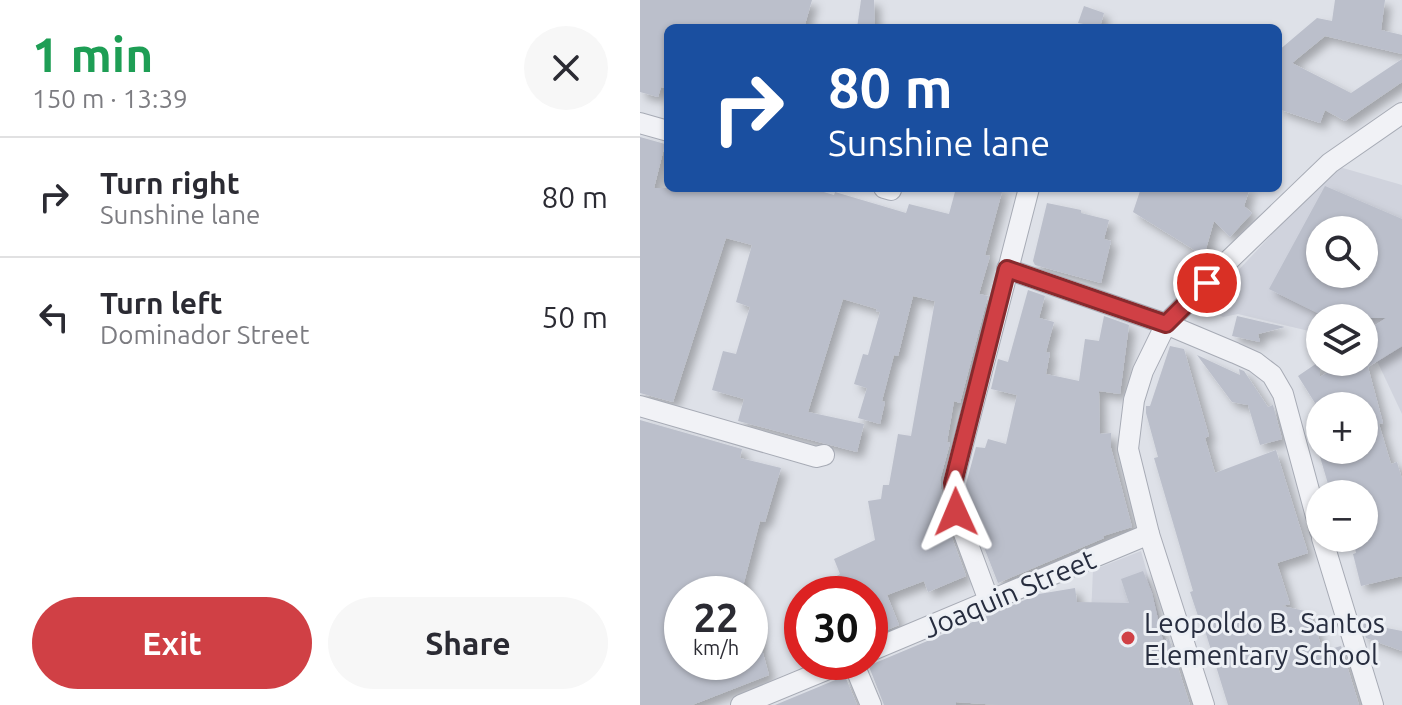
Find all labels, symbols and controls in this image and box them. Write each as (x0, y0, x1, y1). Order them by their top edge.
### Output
button: close (524, 26, 608, 110)
text: 1 min (32, 27, 153, 81)
icon: right (696, 56, 800, 160)
text: 80 m (828, 56, 953, 119)
text: 150 m · 13:39 (32, 84, 188, 113)
text: Sunshine lane (828, 122, 1050, 163)
text: Turn right (100, 166, 240, 200)
icon: right (32, 175, 76, 219)
text: 80 m (541, 180, 608, 214)
text: Sunshine lane (100, 200, 260, 229)
map controls (1306, 216, 1378, 552)
button: search (1306, 216, 1378, 288)
pin (1173, 249, 1241, 317)
icon: arrive (1185, 261, 1229, 305)
text: Turn left (100, 286, 222, 320)
icon: left (32, 295, 76, 339)
text: 50 m (541, 300, 608, 334)
button: layers (1306, 304, 1378, 376)
text: Dominador Street (100, 320, 309, 349)
button: + (1306, 392, 1378, 464)
position arrow (914, 470, 998, 554)
button: − (1306, 480, 1378, 552)
street label: Joaquin Street (918, 543, 1100, 643)
speed limit sign: 30 (784, 576, 888, 680)
text: 22 (693, 595, 739, 640)
button: Exit (32, 597, 312, 689)
button: Share (328, 597, 608, 689)
place label: Leopoldo B. Santos Elementary School (1144, 607, 1385, 670)
marker: Leopoldo B. Santos Elementary School (1119, 629, 1137, 647)
text: km/h (693, 636, 739, 659)

